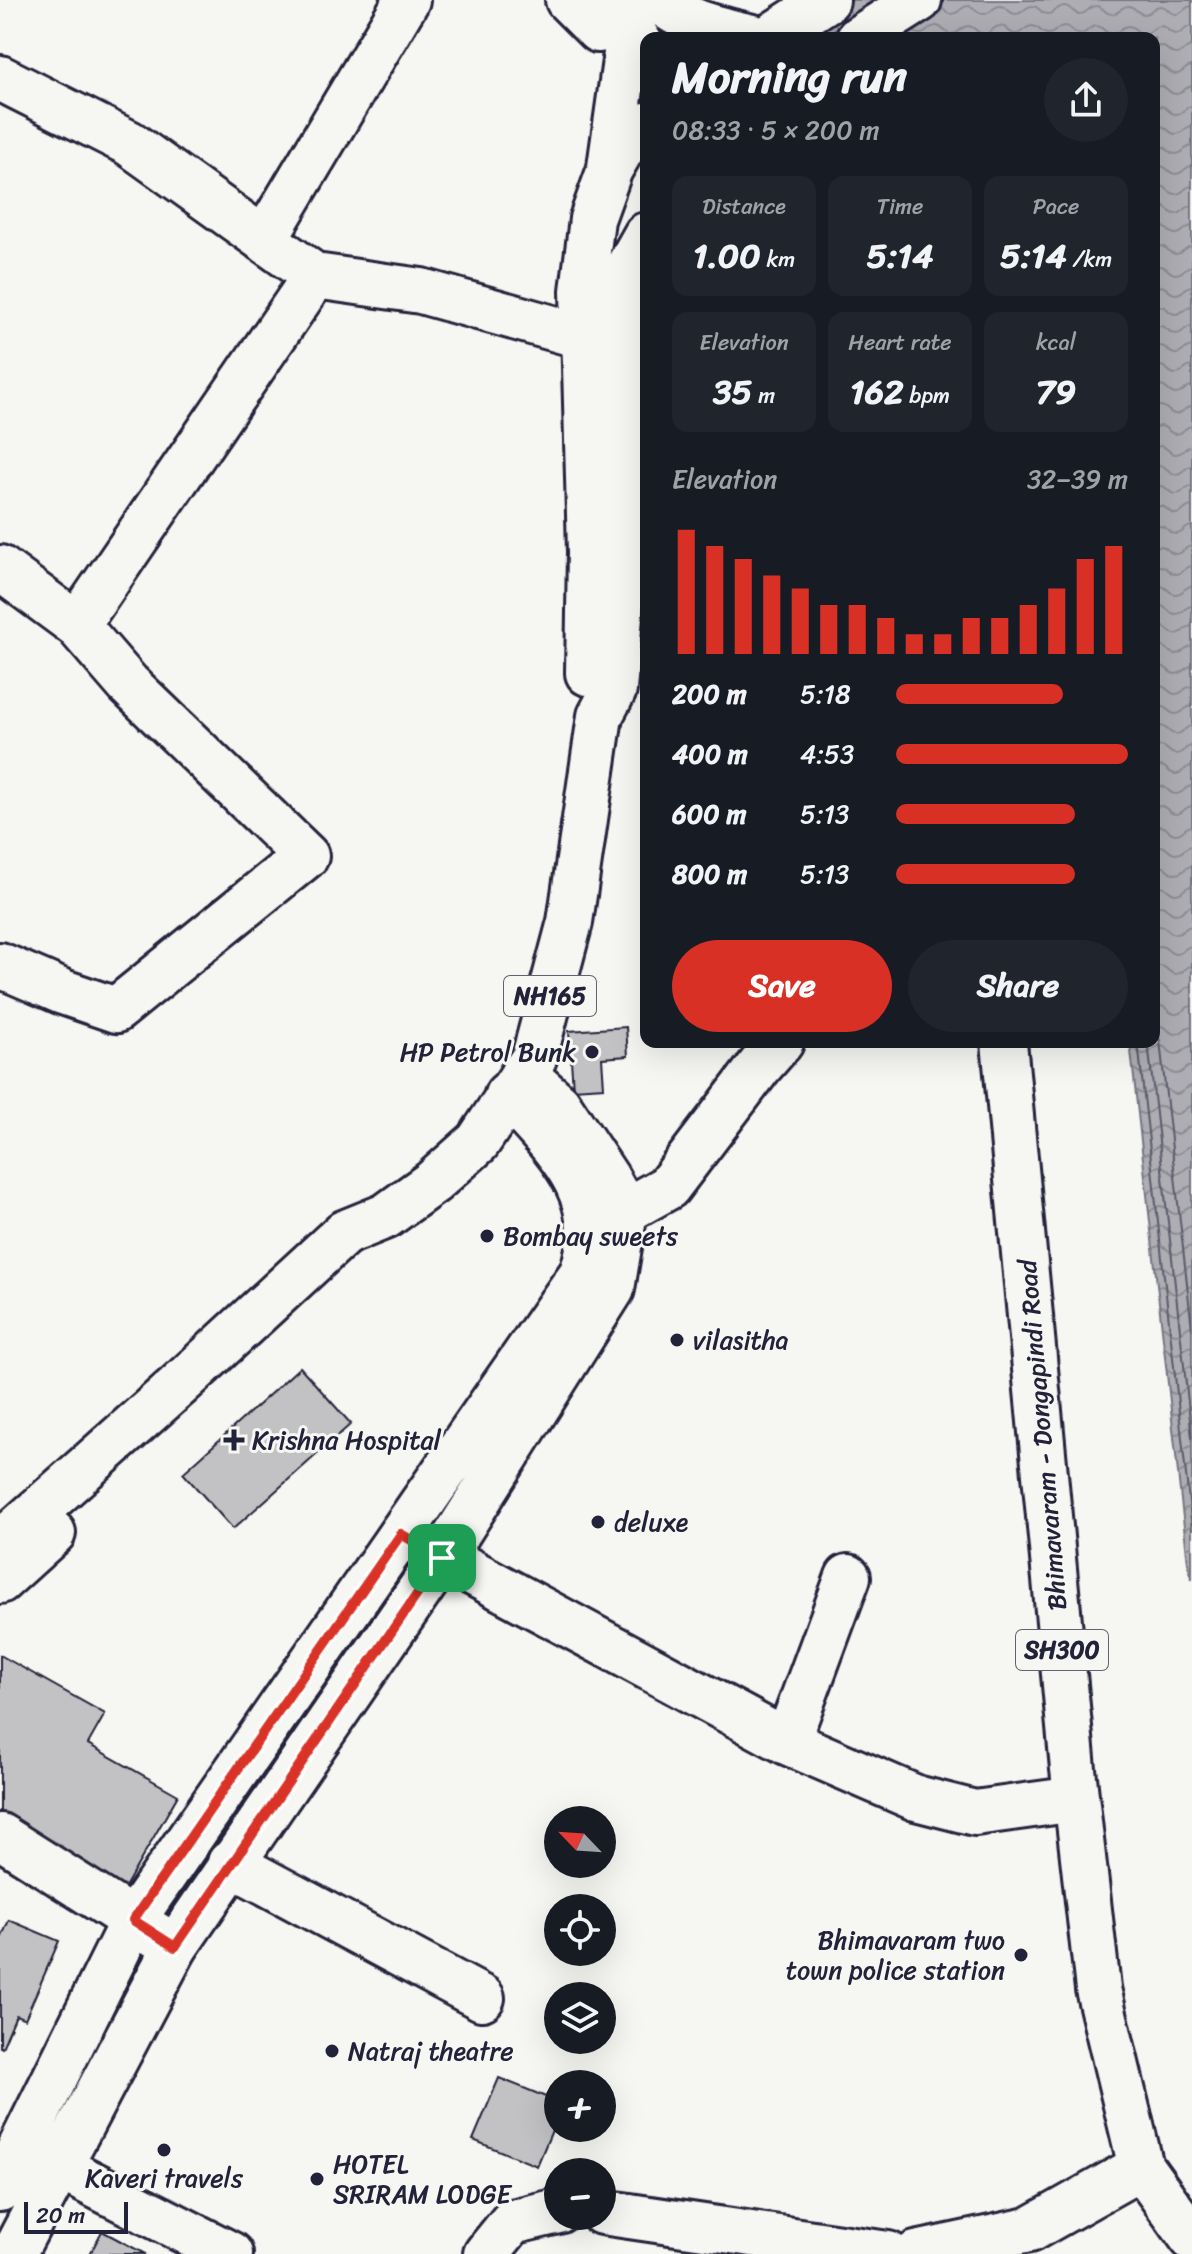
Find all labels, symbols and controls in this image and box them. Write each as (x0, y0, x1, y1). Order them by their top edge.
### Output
text: Morning run (672, 38, 907, 116)
button: share (1044, 58, 1128, 142)
text: 08:33 · 5 × 200 m (672, 107, 879, 153)
text: Distance (702, 187, 786, 226)
text: Time (877, 187, 923, 226)
text: Pace (1033, 187, 1079, 226)
text: 1.00 (693, 226, 761, 286)
text: 5:14 (867, 226, 933, 286)
text: 5:14 (1000, 226, 1067, 286)
text: km (761, 240, 795, 279)
text: /km (1067, 240, 1112, 279)
text: Elevation (699, 323, 789, 362)
text: Heart rate (848, 323, 952, 362)
text: kcal (1036, 323, 1076, 362)
text: 35 (713, 362, 752, 422)
text: 162 (850, 362, 904, 422)
text: 79 (1036, 362, 1076, 422)
text: m (752, 376, 775, 415)
text: bpm (904, 376, 950, 415)
text: Elevation (672, 456, 777, 502)
text: 32–39 m (1027, 456, 1128, 502)
text: 200 m (672, 671, 747, 717)
text: 5:18 (800, 671, 851, 717)
text: 400 m (672, 731, 748, 777)
text: 4:53 (800, 731, 854, 777)
text: 600 m (672, 791, 746, 837)
text: 5:13 (800, 791, 849, 837)
text: 800 m (672, 851, 747, 897)
text: 5:13 (800, 851, 849, 897)
button: Save (672, 940, 892, 1032)
button: Share (908, 940, 1128, 1032)
road number: NH165 (504, 976, 596, 1016)
place label: HP Petrol Bunk (400, 1029, 576, 1075)
marker: HP Petrol Bunk (583, 1043, 601, 1061)
place label: Bombay sweets (503, 1213, 679, 1259)
marker: Bombay sweets (478, 1227, 496, 1245)
street label: Bhimavaram - Dongapindi Road (1004, 1256, 1080, 1612)
place label: vilasitha (693, 1317, 789, 1363)
marker: vilasitha (668, 1331, 686, 1349)
place label: Krishna Hospital (252, 1417, 442, 1463)
marker: Krishna Hospital (223, 1429, 245, 1451)
place label: deluxe (614, 1499, 689, 1545)
marker: deluxe (589, 1513, 607, 1531)
pin (408, 1524, 476, 1592)
icon: arrive (420, 1536, 464, 1580)
road number: SH300 (1016, 1630, 1108, 1670)
north arrow (544, 1806, 616, 1878)
map controls (544, 1806, 616, 2230)
button: locate (544, 1894, 616, 1966)
place label: Bhimavaram two town police station (786, 1917, 1005, 1993)
marker: Bhimavaram two town police station (1012, 1946, 1030, 1964)
button: layers (544, 1982, 616, 2054)
place label: Natraj theatre (348, 2028, 514, 2074)
marker: Natraj theatre (323, 2042, 341, 2060)
button: + (544, 2070, 616, 2142)
marker: Kaveri travels (155, 2141, 173, 2159)
place label: HOTEL SRIRAM LODGE (333, 2141, 512, 2217)
place label: Kaveri travels (85, 2155, 244, 2201)
button: − (544, 2158, 616, 2230)
marker: HOTEL SRIRAM LODGE (308, 2170, 326, 2188)
text: 20 m (36, 2196, 85, 2235)
scale bar (24, 2198, 128, 2234)

